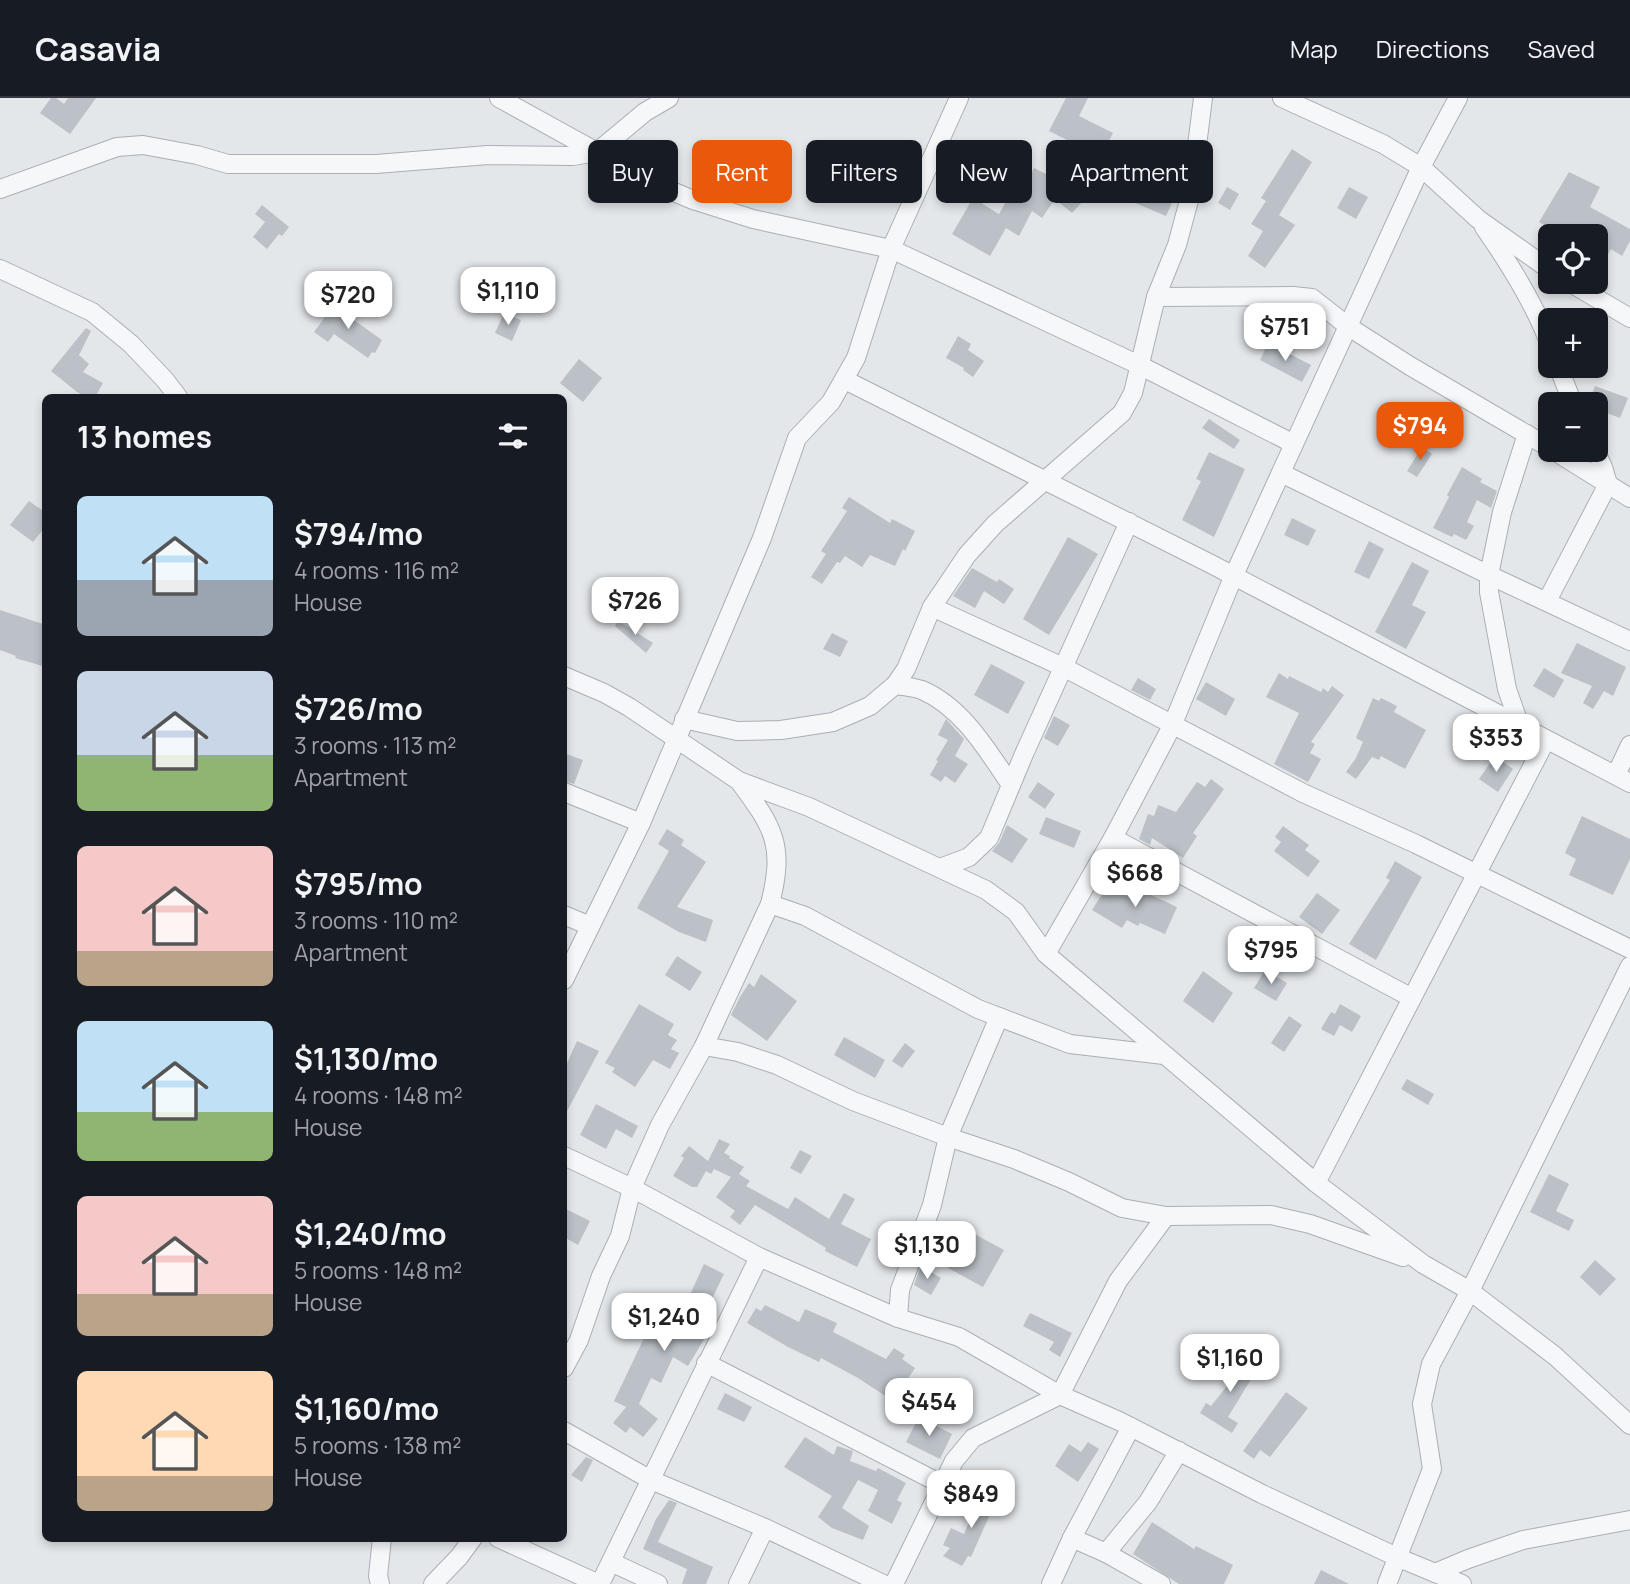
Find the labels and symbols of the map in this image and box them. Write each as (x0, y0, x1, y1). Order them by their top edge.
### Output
pin: $1,110 (451, 268, 565, 327)
pin: $720 (307, 272, 389, 331)
pin: $751 (1244, 303, 1326, 363)
pin: $794 (1379, 402, 1461, 462)
pin: $726 (594, 578, 676, 637)
pin: $353 (1455, 714, 1537, 774)
pin: $668 (1094, 850, 1176, 909)
pin: $795 (1230, 926, 1312, 986)
pin: $1,130 (870, 1222, 984, 1281)
pin: $1,240 (607, 1294, 721, 1353)
pin: $1,160 (1173, 1334, 1287, 1394)
pin: $454 (888, 1378, 970, 1438)
pin: $849 (930, 1470, 1012, 1530)

